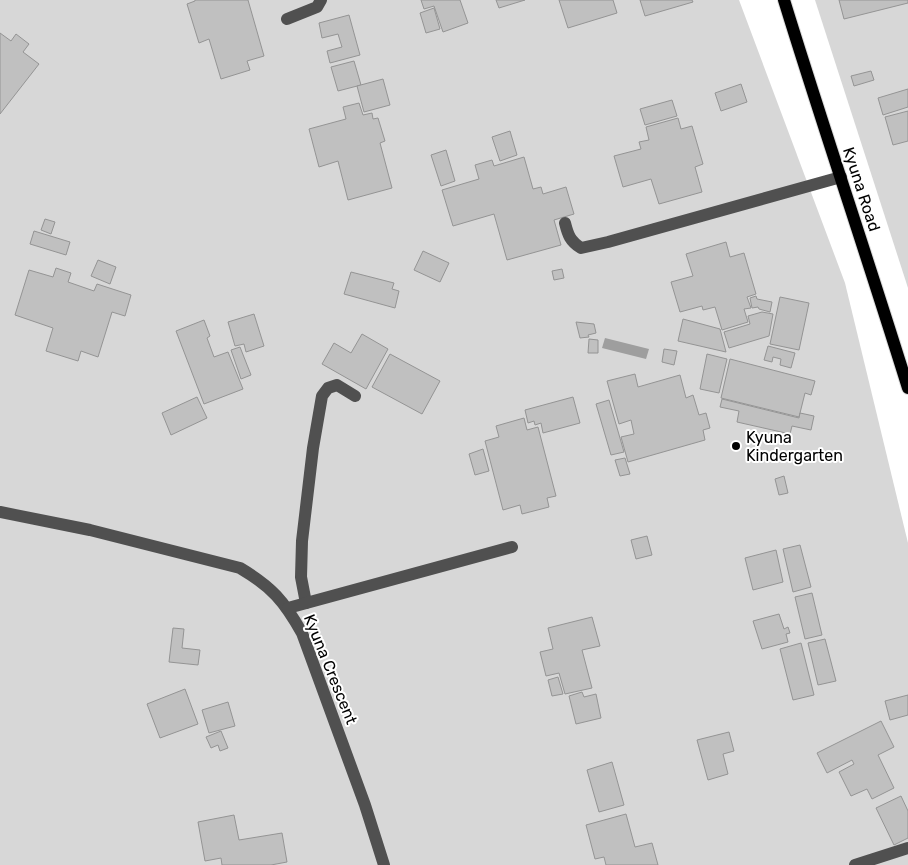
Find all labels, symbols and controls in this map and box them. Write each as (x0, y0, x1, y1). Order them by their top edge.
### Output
street label: Kyuna Road (839, 145, 884, 234)
place label: Kyuna Kindergarten (746, 428, 843, 465)
marker: Kyuna Kindergarten (730, 440, 742, 452)
street label: Kyuna Crescent (300, 611, 361, 727)

